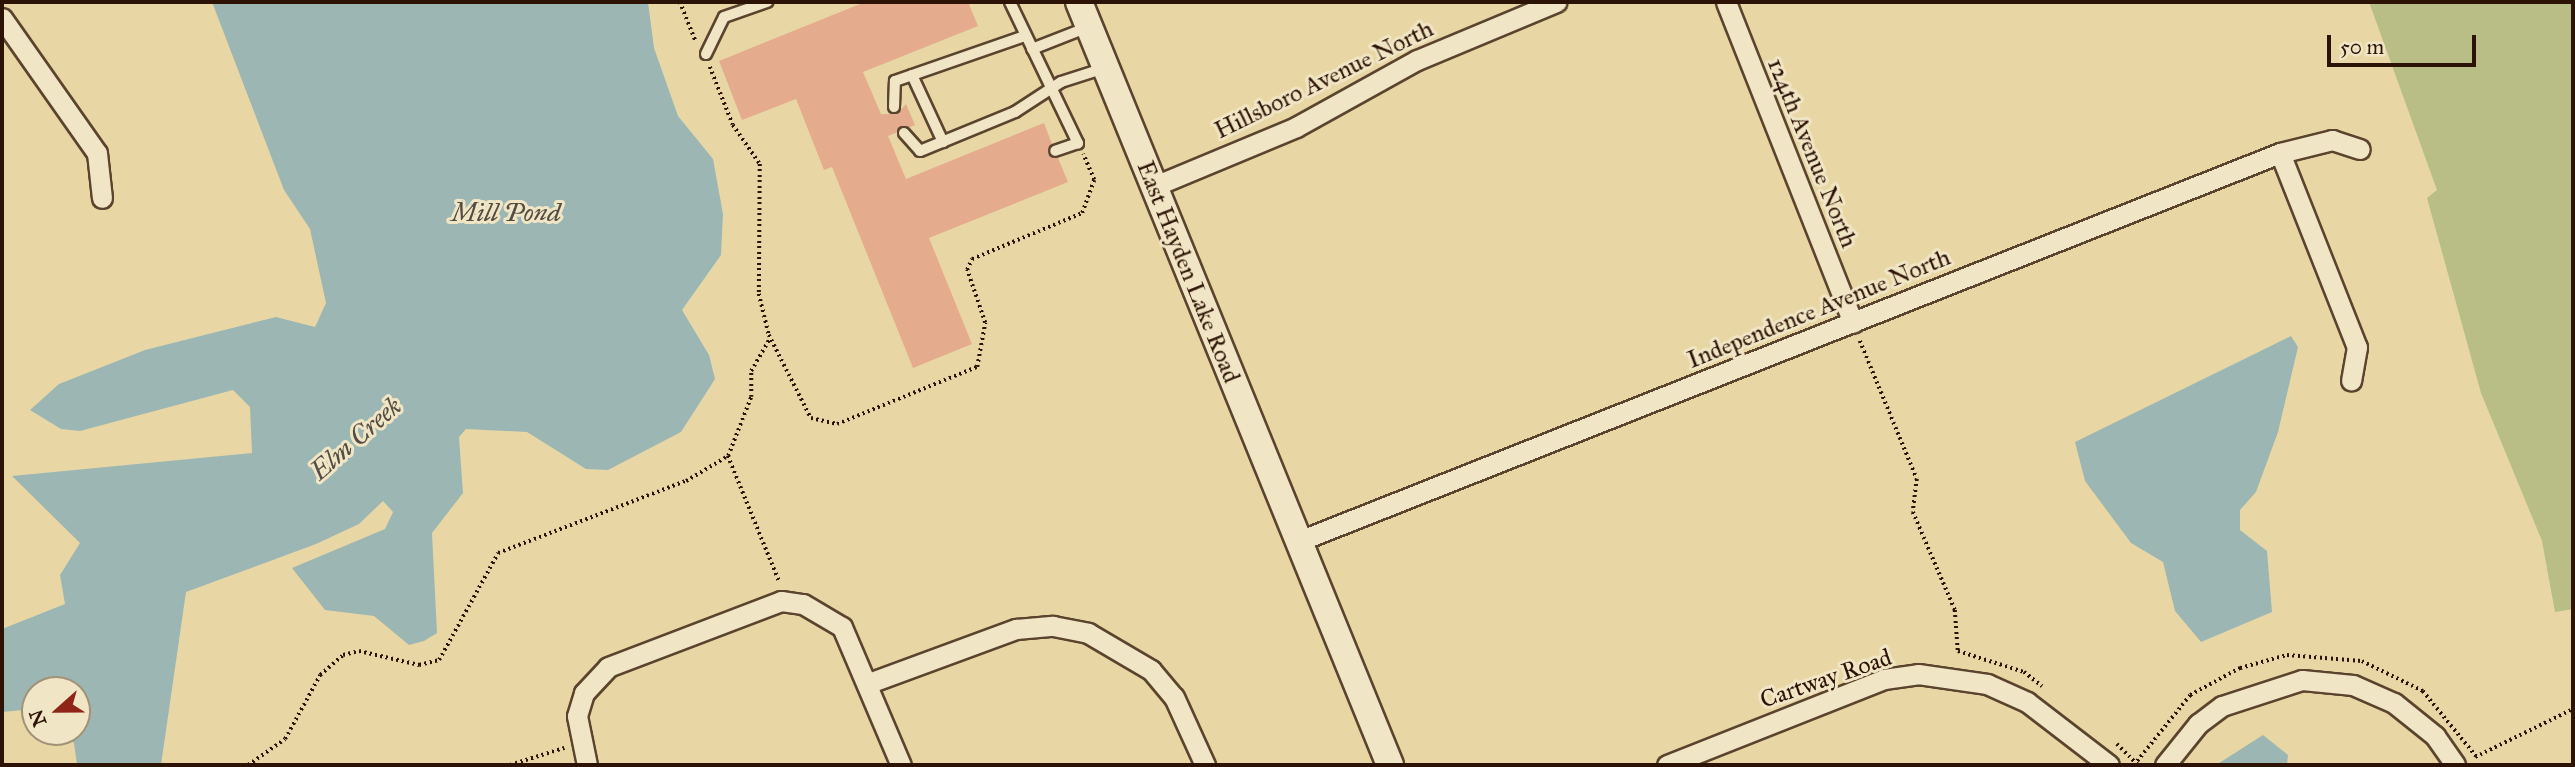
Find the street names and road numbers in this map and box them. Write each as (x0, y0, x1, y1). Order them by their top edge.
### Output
street label: Hillsboro Avenue North (1210, 15, 1438, 145)
street label: 124th Avenue North (1761, 54, 1863, 252)
street label: East Hayden Lake Road (1130, 157, 1246, 387)
street label: Independence Avenue North (1683, 243, 1955, 375)
street label: Cartway Road (1757, 643, 1895, 715)

